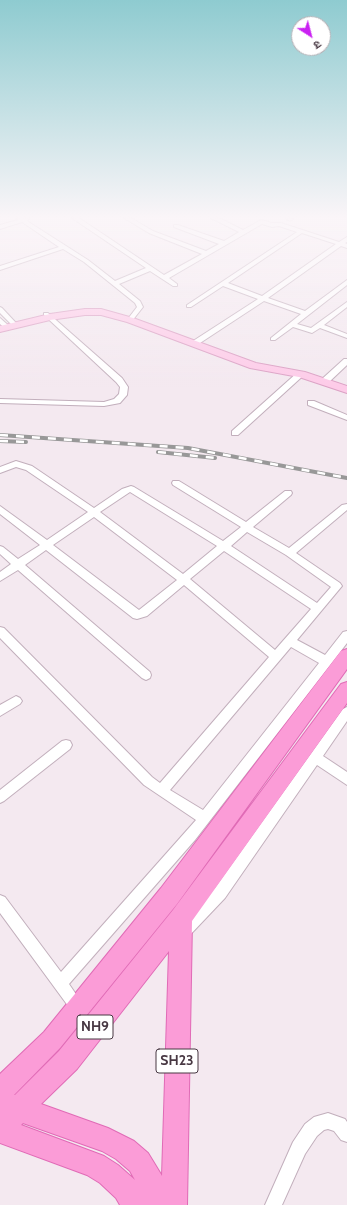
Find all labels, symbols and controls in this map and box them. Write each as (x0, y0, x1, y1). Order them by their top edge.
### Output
north arrow (291, 16, 331, 56)
text: उ (311, 37, 324, 52)
road number: NH9 (77, 1015, 113, 1039)
road number: SH23 (156, 1049, 198, 1073)

